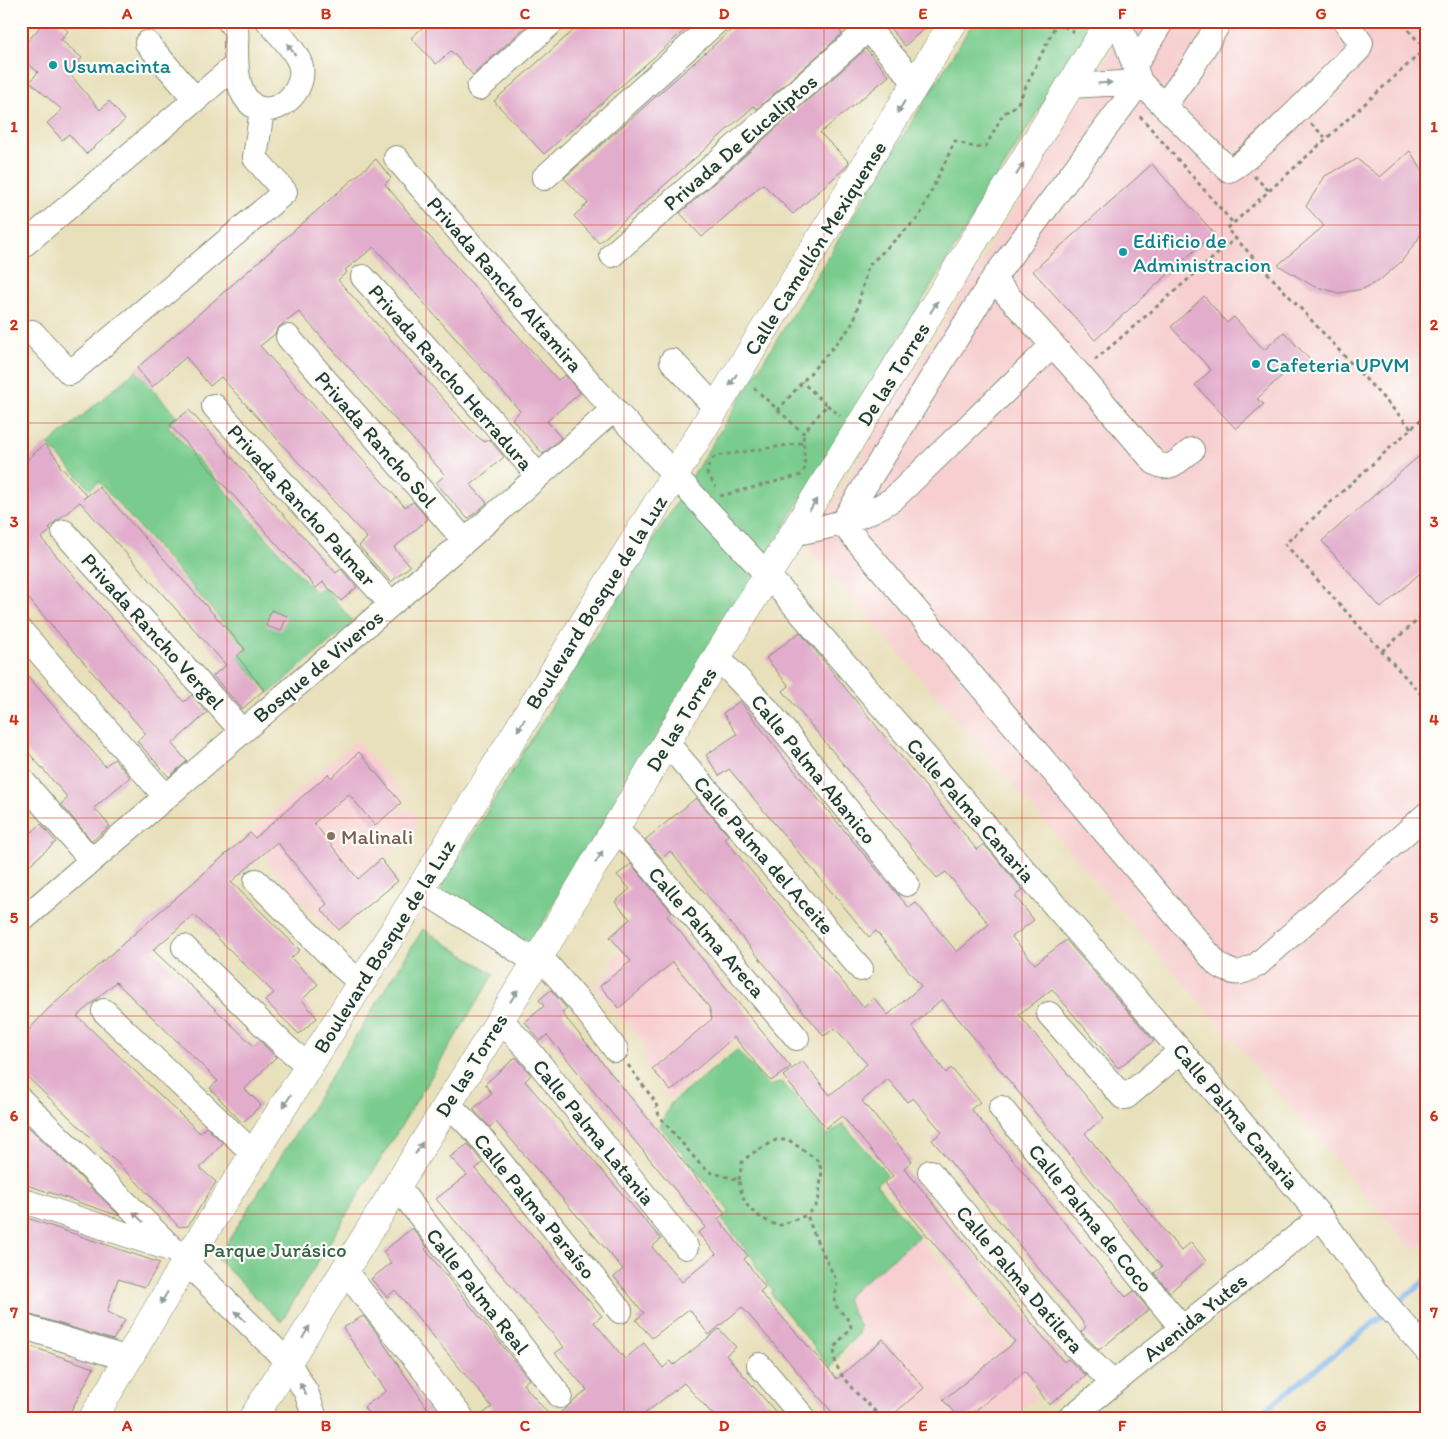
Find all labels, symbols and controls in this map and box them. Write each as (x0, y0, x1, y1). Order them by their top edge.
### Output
text: A (121, 4, 133, 23)
text: B (321, 4, 332, 23)
text: C (520, 4, 531, 23)
text: D (719, 4, 730, 23)
text: E (919, 4, 928, 23)
text: F (1118, 4, 1127, 23)
text: G (1315, 4, 1327, 23)
one-way arrow (286, 42, 296, 56)
place label: Usumacinta (63, 53, 171, 78)
marker: Usumacinta (47, 59, 59, 71)
street label: Privada De Eucaliptos (658, 68, 822, 216)
one-way arrow (1097, 78, 1113, 86)
one-way arrow (897, 101, 906, 114)
text: 1 (10, 117, 18, 136)
text: 1 (1430, 117, 1438, 136)
street label: Calle Camellón Mexiquense (739, 136, 891, 360)
one-way arrow (1015, 162, 1024, 175)
street label: Privada Rancho Altamira (422, 191, 588, 377)
place label: Edificio de Administracion (1133, 228, 1271, 277)
marker: Edificio de Administracion (1117, 246, 1129, 258)
street label: Privada Rancho Herradura (363, 279, 539, 475)
one-way arrow (930, 300, 939, 314)
text: 2 (10, 315, 19, 334)
text: 2 (1430, 315, 1439, 334)
street label: De las Torres (851, 318, 935, 430)
place label: Cafeteria UPVM (1266, 352, 1410, 377)
marker: Cafeteria UPVM (1250, 358, 1262, 370)
street label: Privada Rancho Sol (310, 366, 442, 512)
one-way arrow (729, 373, 738, 386)
street label: Privada Rancho Palmar (223, 419, 382, 592)
street label: Boulevard Bosque de la Luz (520, 490, 672, 714)
one-way arrow (808, 499, 817, 512)
text: 3 (10, 512, 19, 531)
text: 3 (1430, 512, 1439, 531)
street label: Privada Rancho Vergel (76, 548, 230, 714)
street label: Bosque de Viveros (248, 604, 388, 728)
street label: De las Torres (640, 662, 722, 776)
street label: Calle Palma Abanico (746, 689, 882, 849)
text: 4 (9, 710, 19, 729)
text: 4 (1429, 710, 1439, 729)
one-way arrow (516, 718, 525, 732)
street label: Calle Palma Canaria (901, 733, 1041, 887)
street label: Calle Palma del Aceite (688, 771, 840, 939)
place label: Malinali (341, 824, 413, 849)
marker: Malinali (325, 830, 337, 842)
street label: Boulevard Bosque de la Luz (308, 834, 460, 1058)
one-way arrow (594, 851, 603, 864)
street label: Calle Palma Areca (643, 861, 771, 1003)
text: 5 (10, 908, 19, 927)
text: 5 (1430, 908, 1439, 927)
one-way arrow (509, 989, 519, 1002)
street label: De las Torres (429, 1009, 513, 1121)
street label: Calle Palma Canaria (1168, 1038, 1304, 1194)
street label: Calle Palma Latania (527, 1054, 661, 1210)
one-way arrow (283, 1094, 292, 1107)
text: 6 (10, 1106, 19, 1125)
text: 6 (1430, 1106, 1439, 1125)
street label: Calle Palma Paraíso (469, 1128, 601, 1284)
street label: Calle Palma de Coco (1023, 1139, 1159, 1297)
one-way arrow (414, 1142, 424, 1155)
street label: Calle Palma Datilera (951, 1200, 1089, 1358)
one-way arrow (132, 1211, 144, 1223)
street label: Calle Palma Real (421, 1223, 535, 1359)
park label: Parque Jurásico (203, 1237, 347, 1262)
street label: Avenida Yutes (1138, 1267, 1252, 1367)
one-way arrow (160, 1292, 169, 1305)
text: 7 (9, 1303, 18, 1322)
text: 7 (1429, 1303, 1438, 1322)
one-way arrow (234, 1310, 246, 1322)
one-way arrow (302, 1325, 311, 1338)
one-way arrow (299, 1382, 308, 1395)
text: A (121, 1416, 133, 1435)
text: B (321, 1416, 332, 1435)
text: C (520, 1416, 531, 1435)
text: D (719, 1416, 730, 1435)
text: E (919, 1416, 928, 1435)
text: F (1118, 1416, 1127, 1435)
text: G (1315, 1416, 1327, 1435)

